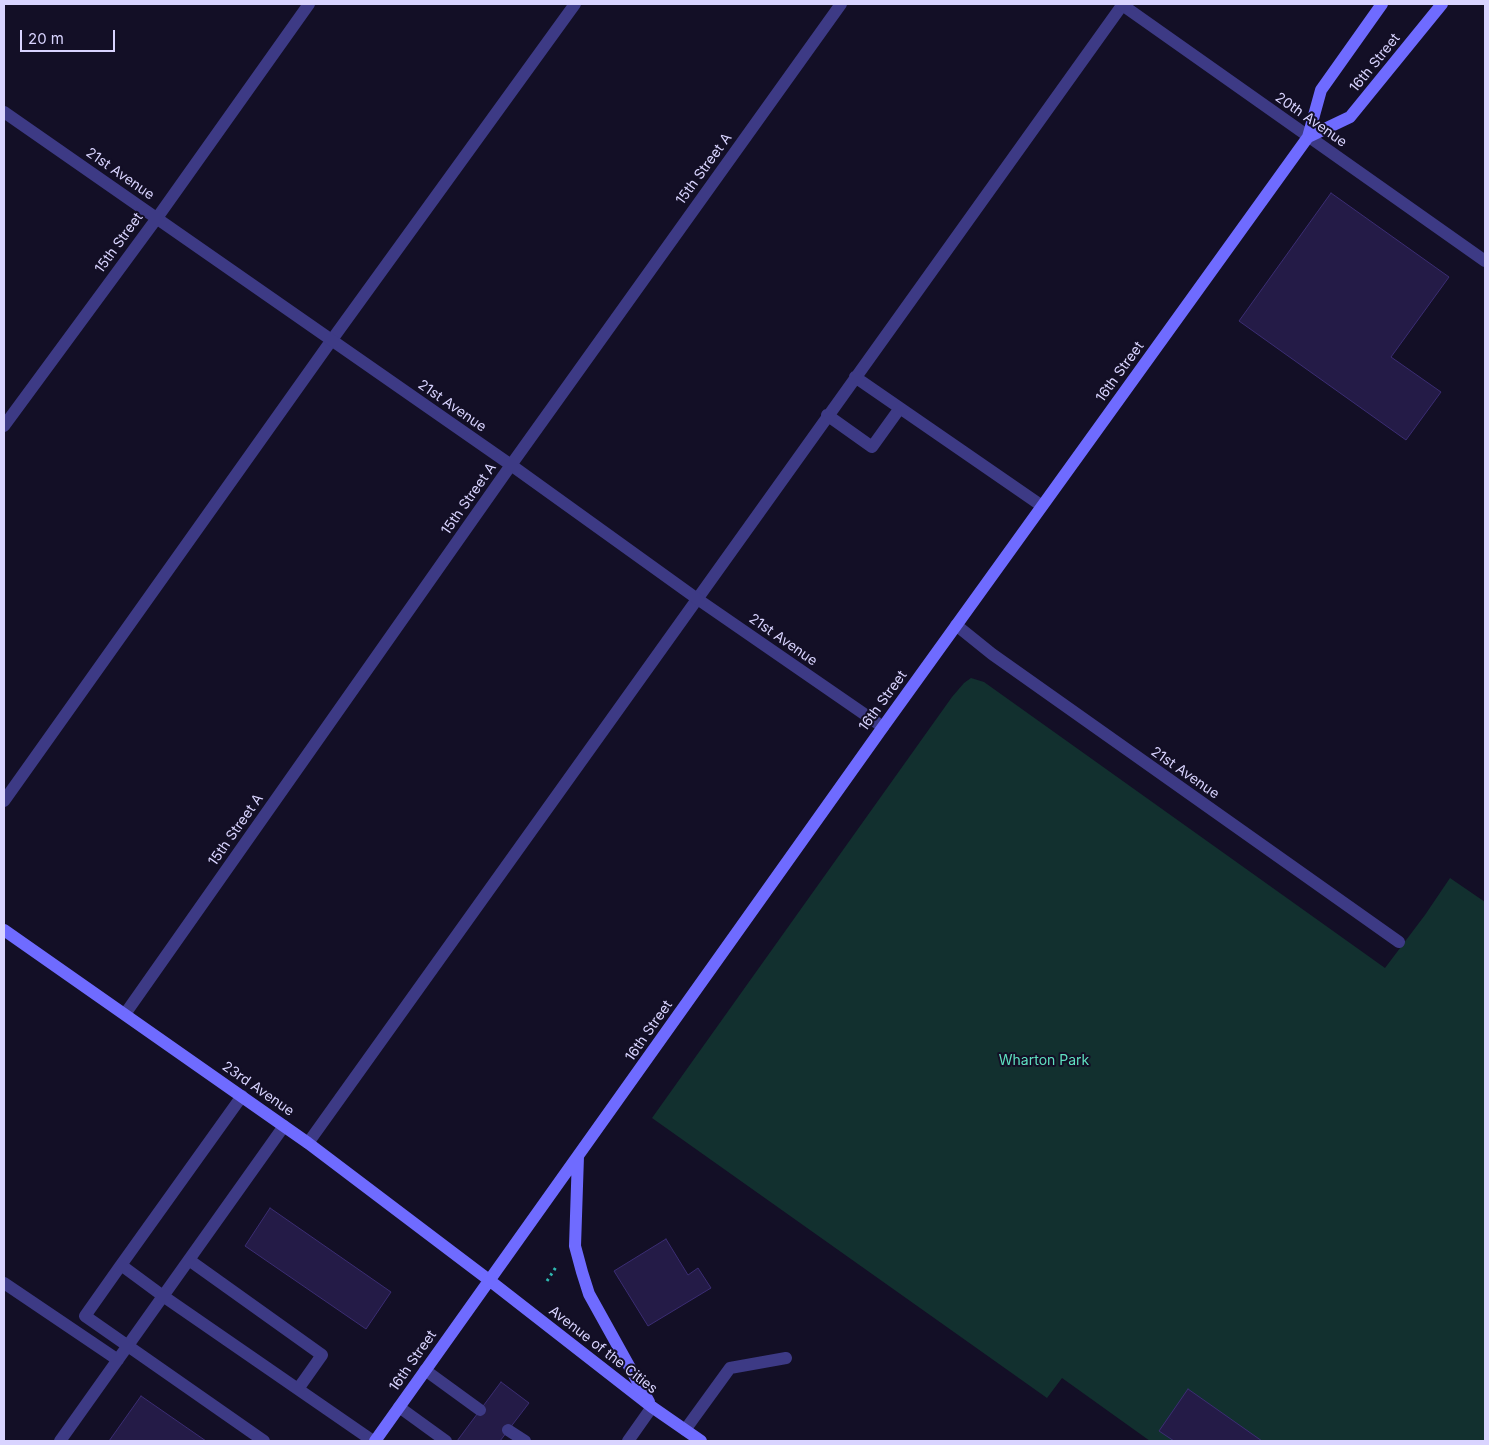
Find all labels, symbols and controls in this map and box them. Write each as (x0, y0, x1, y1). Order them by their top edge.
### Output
scale bar (22, 20, 118, 52)
text: 20 m (28, 29, 64, 48)
street label: 16th Street (1346, 30, 1404, 96)
street label: 20th Avenue (1272, 89, 1350, 151)
street label: 15th Street A (672, 130, 736, 208)
street label: 21st Avenue (83, 144, 157, 204)
street label: 15th Street (91, 210, 147, 276)
street label: 16th Street (1092, 338, 1148, 406)
street label: 21st Avenue (415, 376, 489, 436)
street label: 15th Street A (438, 460, 500, 538)
street label: 21st Avenue (746, 610, 820, 670)
street label: 16th Street (855, 667, 911, 735)
street label: 21st Avenue (1148, 743, 1222, 803)
street label: 15th Street A (205, 791, 267, 869)
street label: 16th Street (622, 997, 676, 1065)
park label: Wharton Park (999, 1053, 1089, 1069)
street label: 23rd Avenue (219, 1058, 297, 1120)
street label: Avenue of the Cities (546, 1303, 660, 1397)
street label: 16th Street (386, 1327, 440, 1395)

